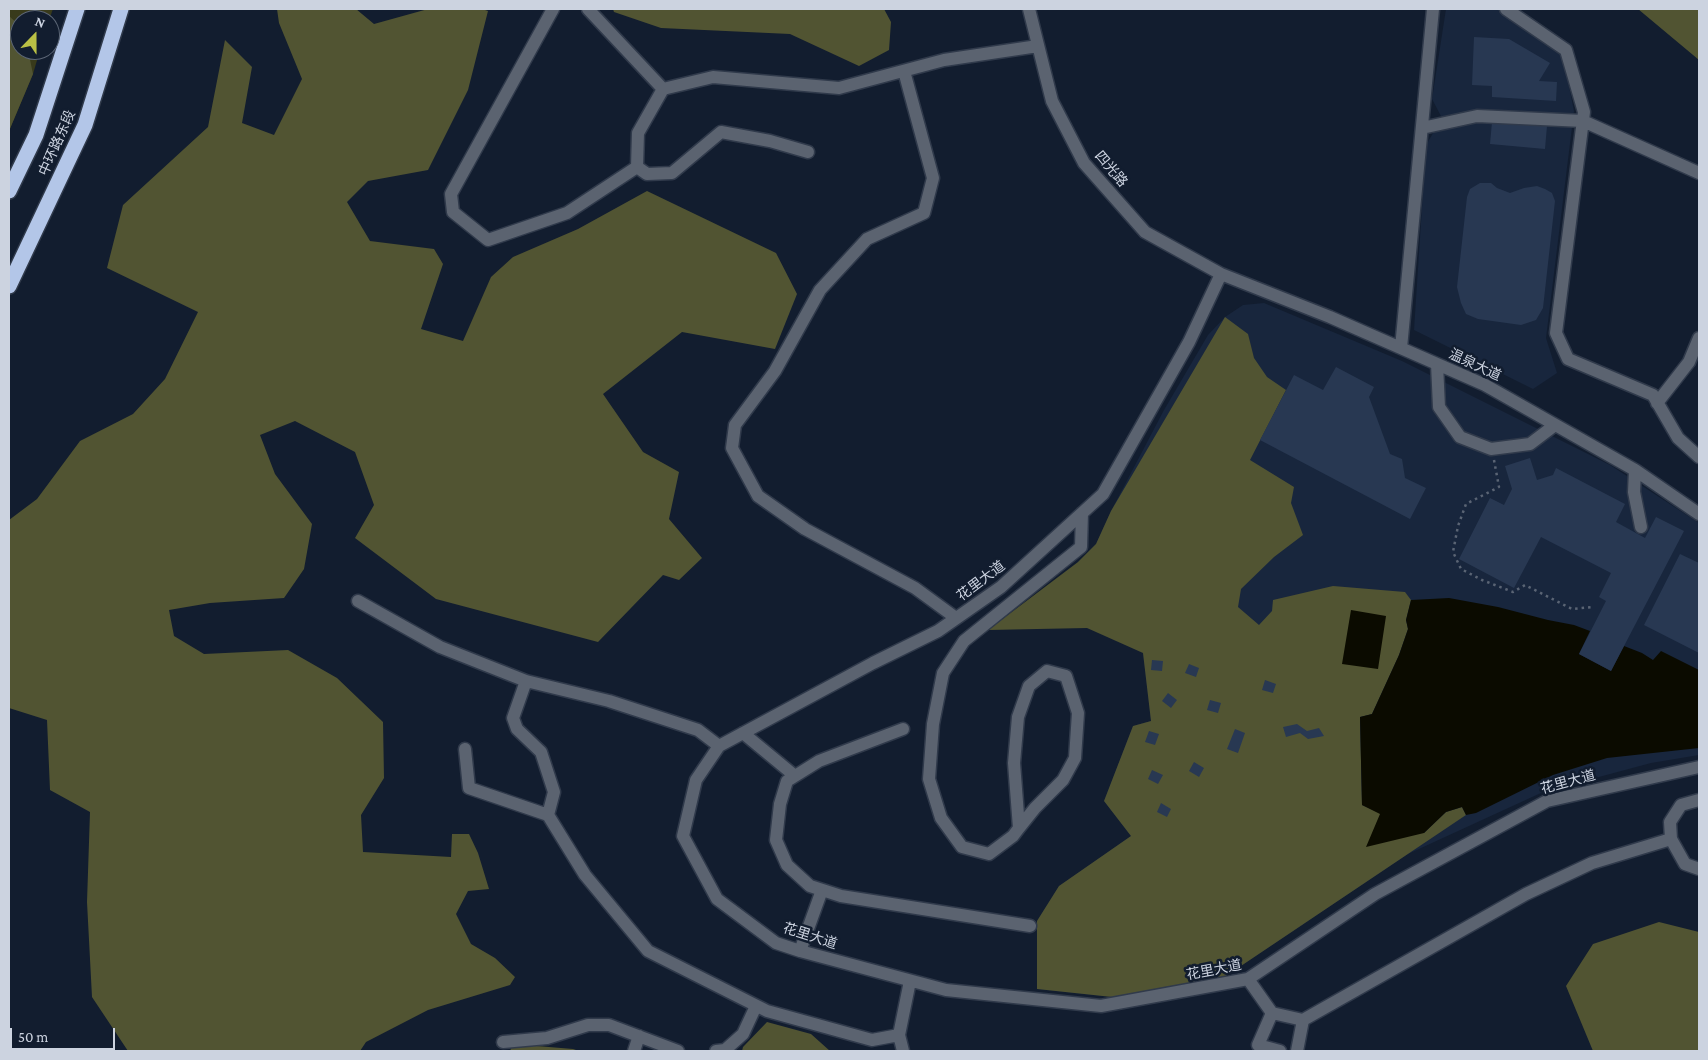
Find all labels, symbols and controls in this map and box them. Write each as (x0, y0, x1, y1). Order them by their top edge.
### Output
north arrow (10, 10, 60, 60)
text: N (33, 13, 48, 31)
street label: 中环路东段 (35, 108, 79, 178)
street label: 四光路 (1091, 148, 1131, 190)
street label: 温泉大道 (1446, 346, 1504, 384)
street label: 花里大道 (954, 557, 1008, 605)
street label: 花里大道 (1539, 767, 1597, 797)
street label: 花里大道 (781, 919, 839, 953)
street label: 花里大道 (1185, 956, 1243, 984)
scale bar (12, 1018, 118, 1050)
text: 50 m (18, 1029, 48, 1045)

